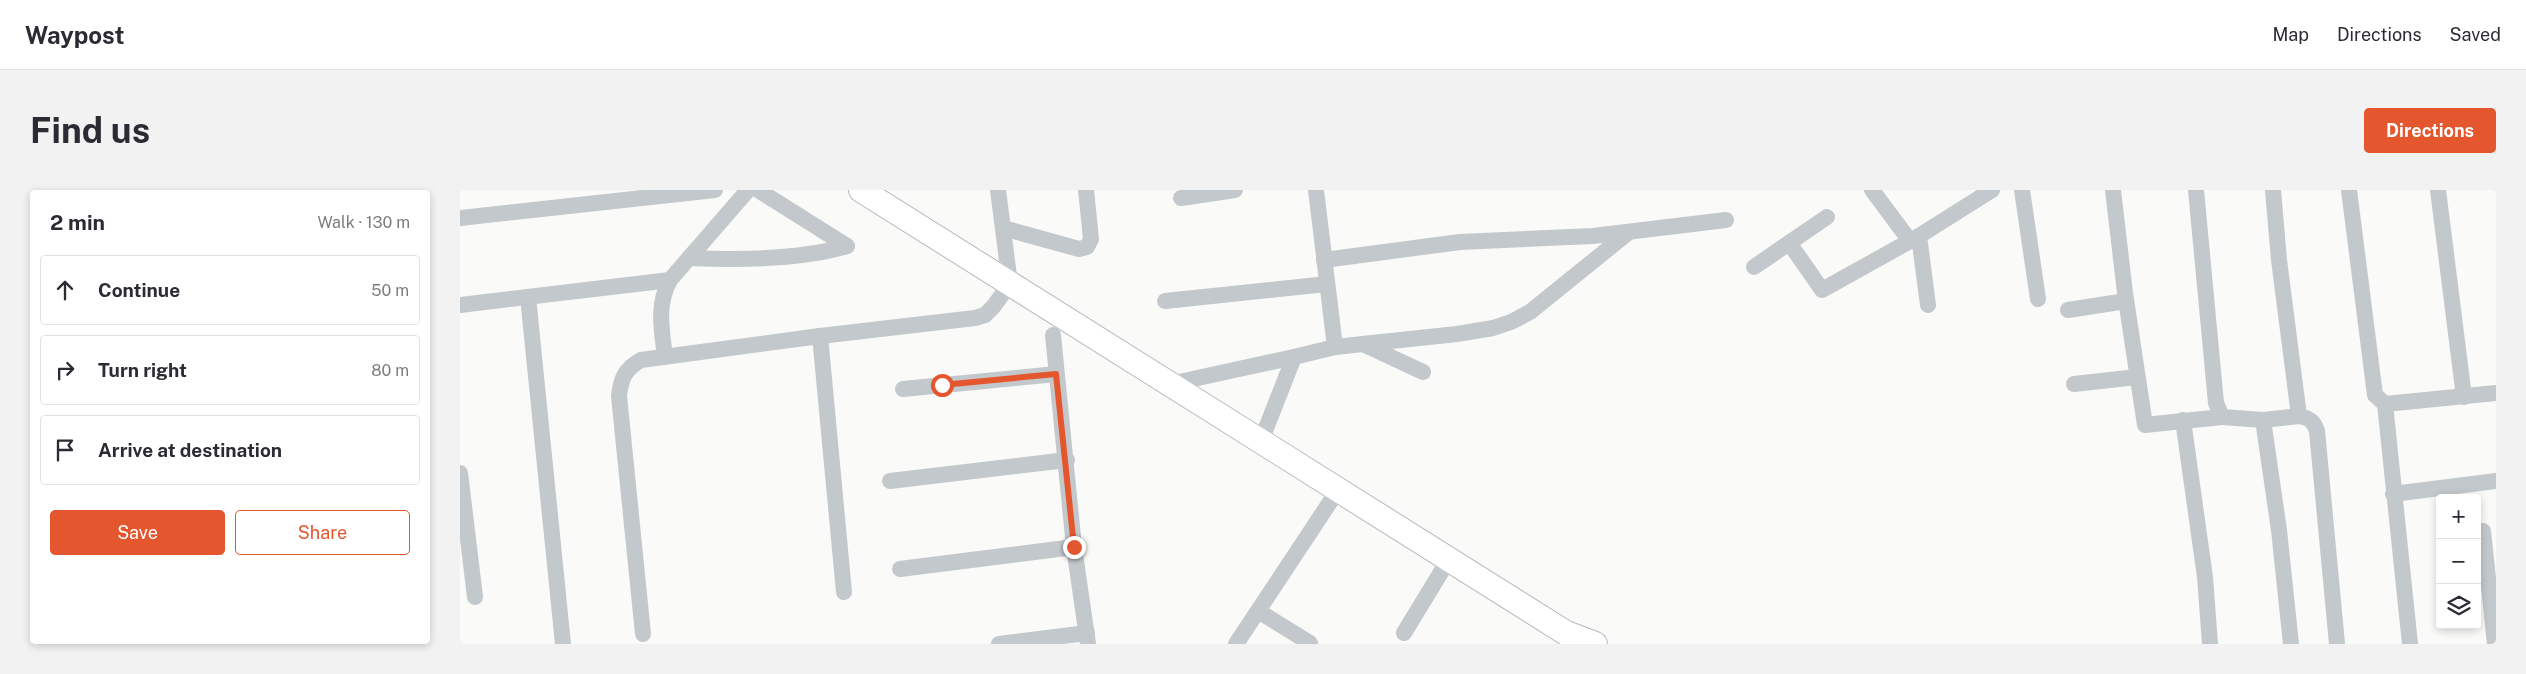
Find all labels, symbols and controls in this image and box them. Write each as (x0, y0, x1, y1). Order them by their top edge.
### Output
text: Waypost (25, 21, 125, 49)
text: Map (2272, 24, 2309, 45)
text: Directions (2337, 24, 2422, 45)
text: Saved (2450, 24, 2501, 45)
button: Directions (2364, 108, 2496, 153)
text: Find us (30, 110, 150, 151)
text: 2 min (50, 210, 105, 235)
text: Walk · 130 m (317, 213, 410, 232)
icon: ahead (51, 276, 79, 304)
text: Continue (98, 279, 180, 301)
text: 50 m (371, 281, 409, 300)
icon: right (51, 356, 79, 384)
text: Turn right (98, 359, 187, 381)
text: 80 m (371, 361, 409, 380)
route start (931, 374, 954, 397)
icon: arrive (51, 436, 79, 464)
text: Arrive at destination (98, 439, 282, 461)
map controls (2436, 494, 2481, 629)
button: + (2436, 494, 2481, 539)
button: Save (50, 510, 225, 555)
button: Share (235, 510, 410, 555)
route end (1063, 536, 1086, 559)
button: − (2436, 539, 2481, 584)
button: layers (2436, 584, 2481, 629)

